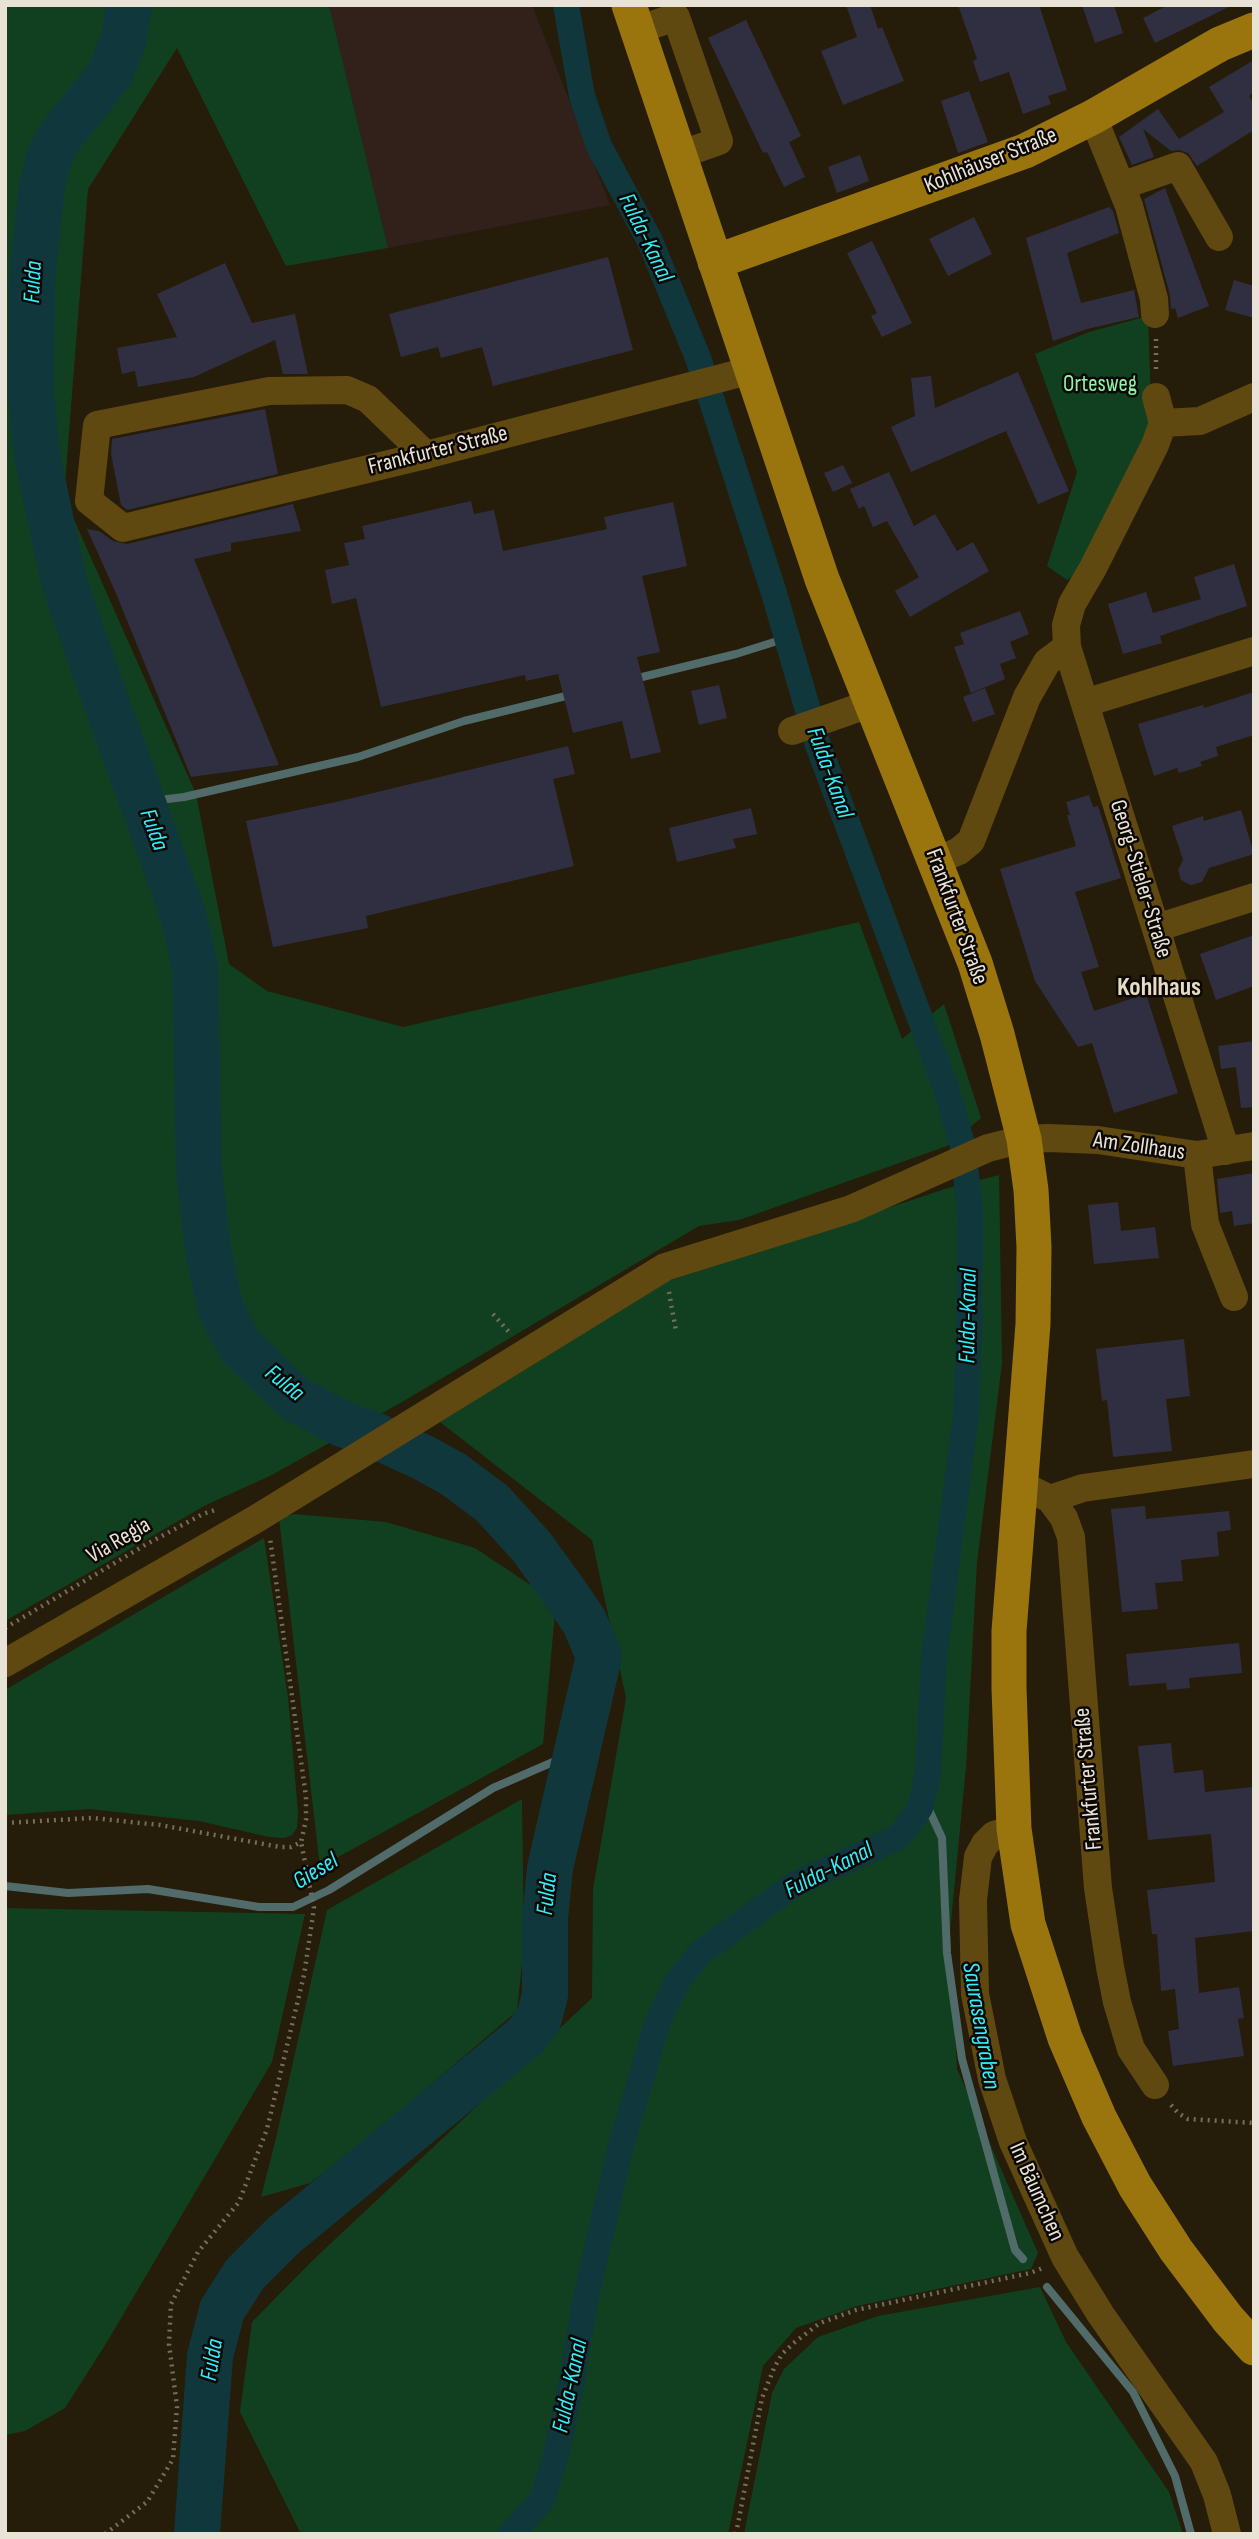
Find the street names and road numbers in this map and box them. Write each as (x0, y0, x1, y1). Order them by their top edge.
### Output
street label: Kohlhäuser Straße (921, 122, 1061, 200)
street label: Frankfurter Straße (365, 420, 511, 482)
street label: Georg-Stieler-Straße (1103, 797, 1177, 961)
street label: Frankfurter Straße (919, 845, 993, 989)
street label: Am Zollhaus (1091, 1127, 1187, 1167)
street label: Via Regia (82, 1512, 156, 1570)
street label: Frankfurter Straße (1069, 1707, 1109, 1851)
street label: Im Bäumchen (1002, 2139, 1070, 2245)

